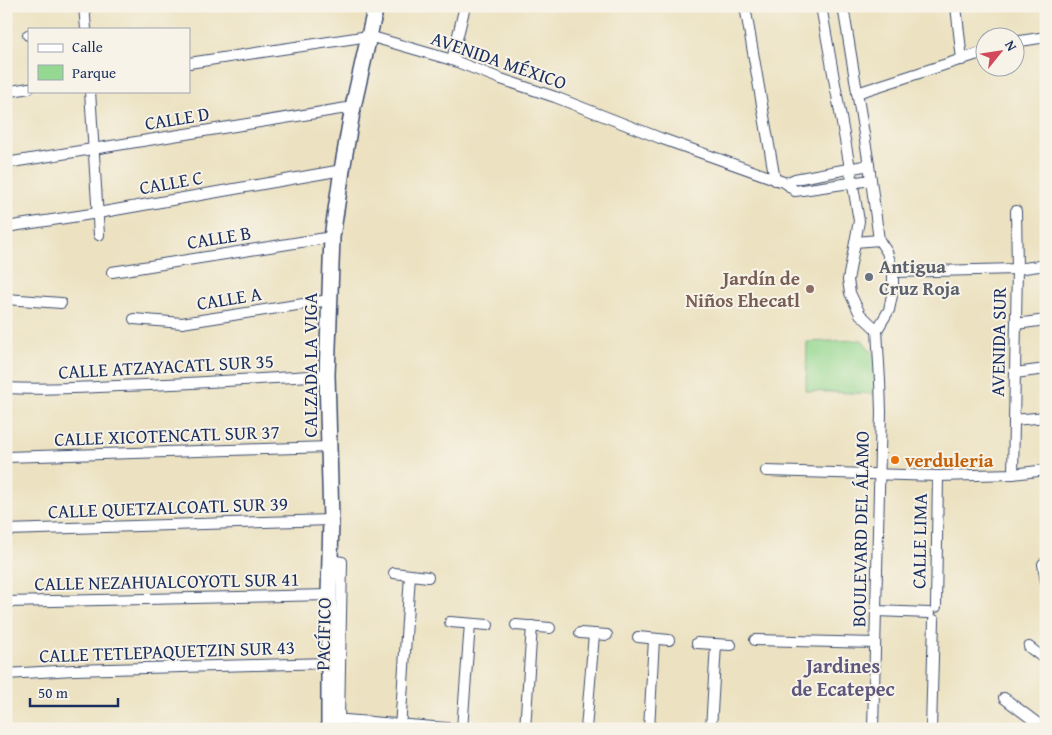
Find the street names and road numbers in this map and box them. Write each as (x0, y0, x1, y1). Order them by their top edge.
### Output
street label: AVENIDA MÉXICO (427, 24, 571, 96)
street label: CALLE D (143, 99, 211, 137)
street label: CALLE C (137, 163, 205, 201)
street label: CALLE B (185, 218, 253, 256)
street label: CALLE A (195, 279, 264, 317)
street label: AVENIDA SUR (983, 287, 1013, 397)
street label: CALZADA LA VIGA (296, 292, 324, 437)
street label: CALLE ATZAYACATL SUR 35 (58, 346, 274, 386)
street label: CALLE XICOTENCATL SUR 37 (54, 417, 280, 453)
street label: BOULEVARD DEL ÁLAMO (844, 431, 876, 627)
street label: CALLE QUETZALCOATL SUR 39 (48, 489, 288, 525)
street label: CALLE LIMA (904, 492, 934, 589)
street label: CALLE NEZAHUALCOYOTL SUR 41 (34, 565, 300, 597)
street label: PACÍFICO (308, 597, 338, 671)
street label: CALLE TETLEPAQUETZIN SUR 43 (39, 633, 295, 669)

